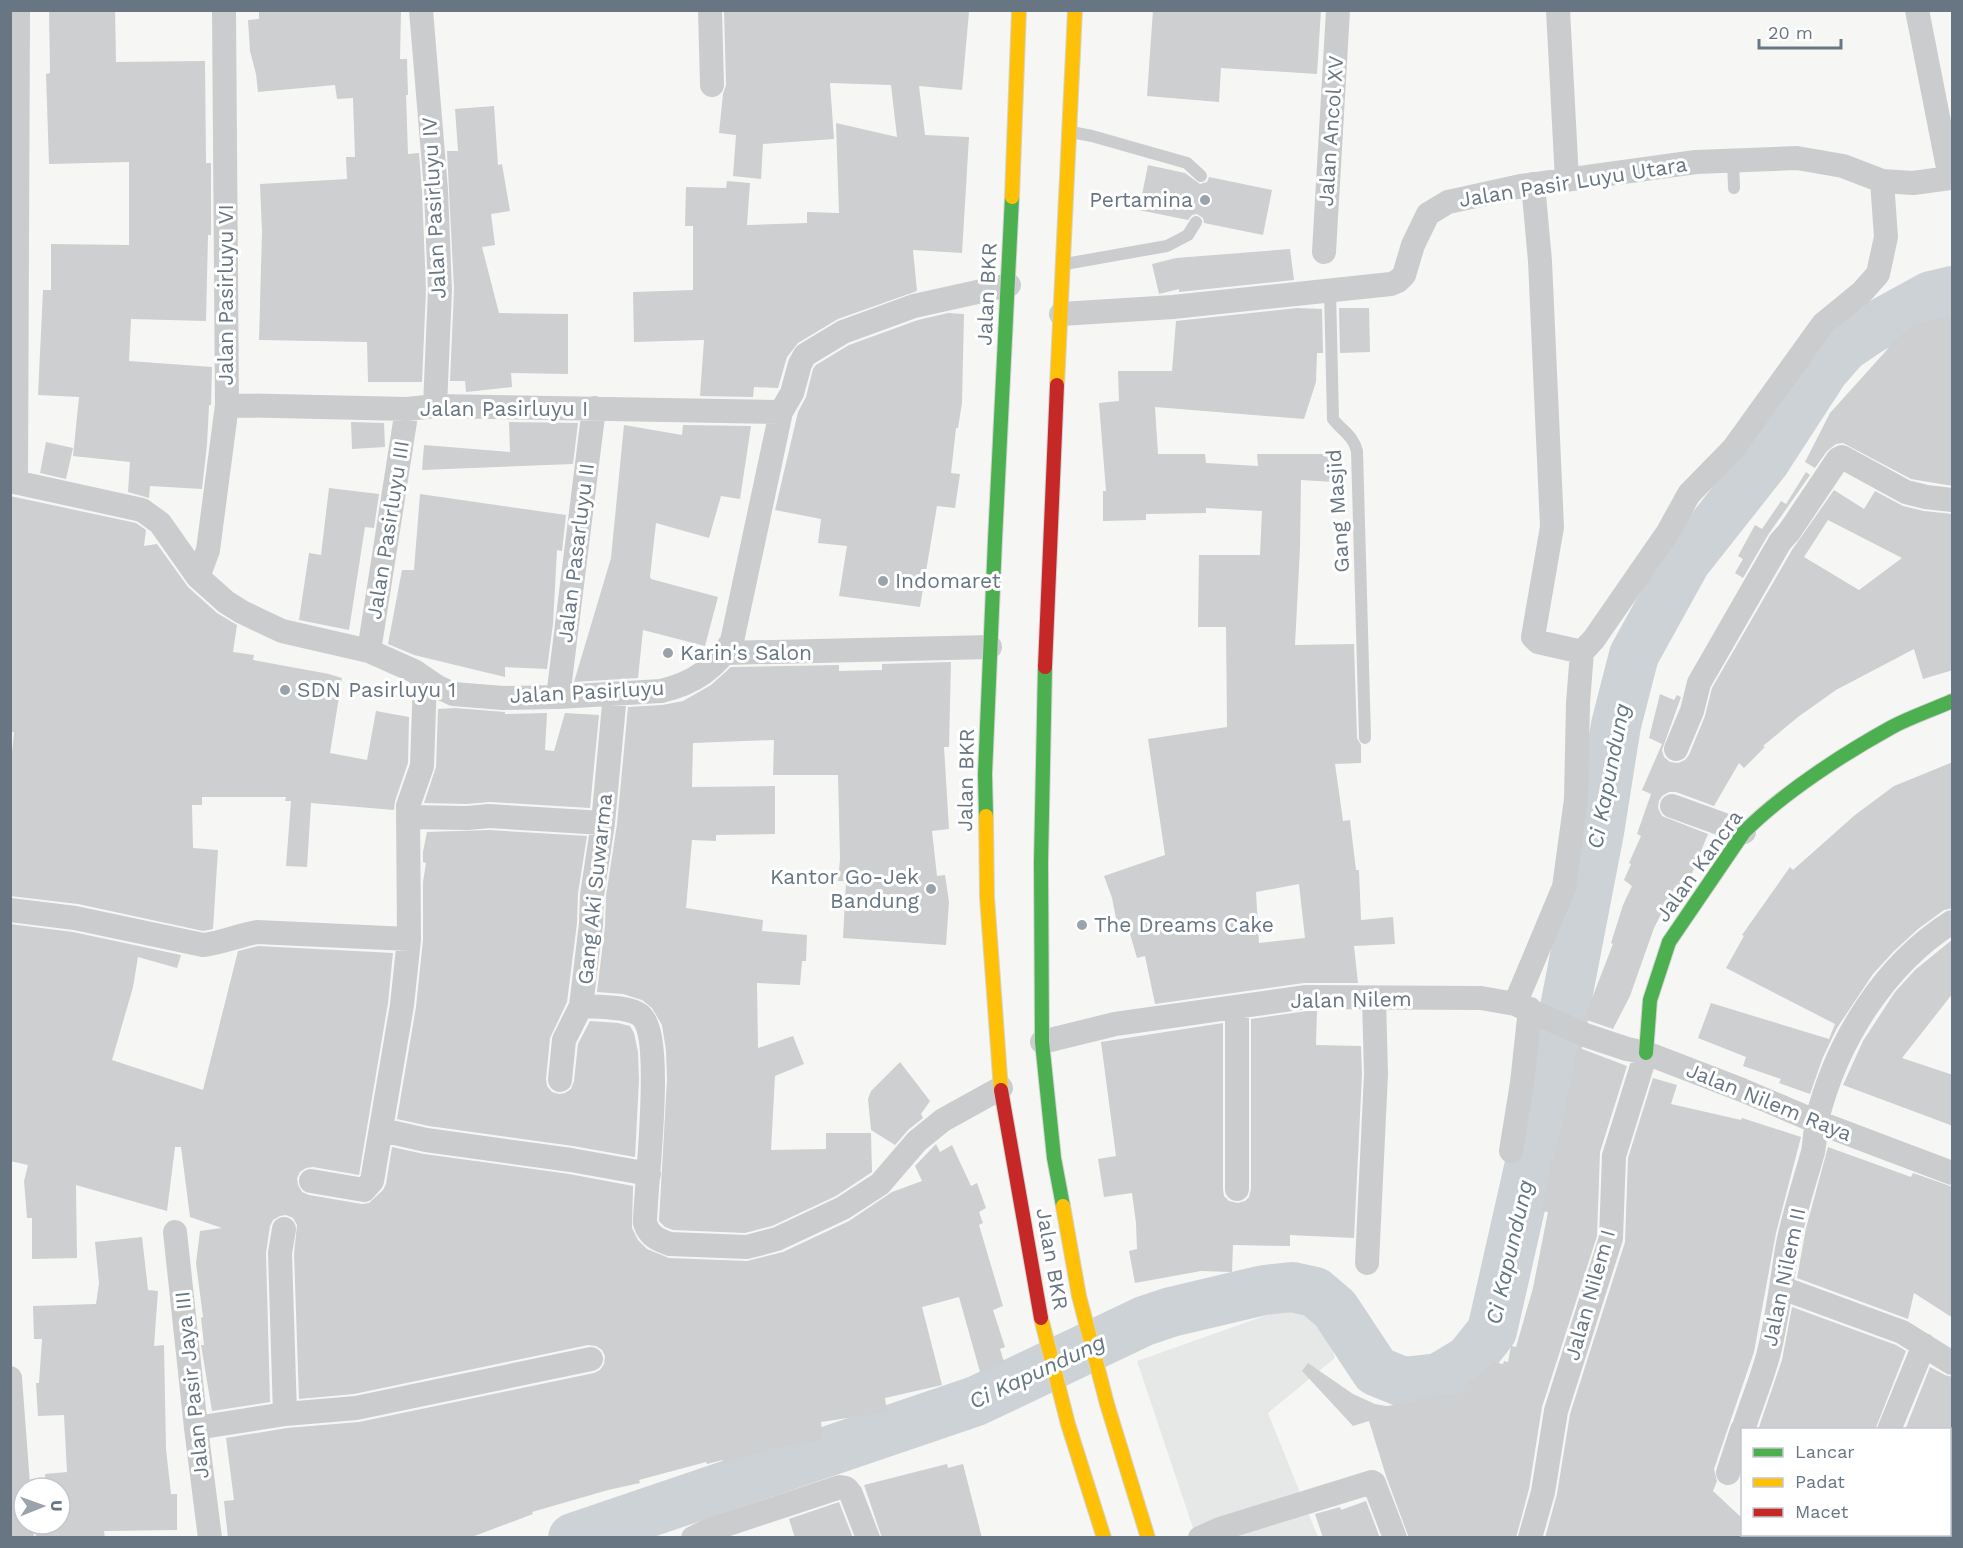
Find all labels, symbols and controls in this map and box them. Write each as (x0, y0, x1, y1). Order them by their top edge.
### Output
scale bar (1759, 12, 1842, 50)
text: 20 m (1768, 22, 1813, 43)
street label: Jalan Ancol XV (1313, 54, 1348, 207)
street label: Jalan Pasirluyu IV (416, 116, 451, 300)
street label: Jalan Pasir Luyu Utara (1457, 151, 1689, 212)
place label: Pertamina (1089, 187, 1193, 212)
marker: Pertamina (1198, 193, 1212, 207)
street label: Jalan Pasirluyu VI (213, 204, 238, 386)
street label: Jalan BKR (971, 242, 1002, 346)
street label: Jalan Pasirluyu I (420, 396, 588, 421)
street label: Jalan Pasirluyu III (361, 439, 414, 621)
street label: Gang Masjid (1321, 449, 1354, 574)
street label: Jalan Pasarluyu II (552, 462, 599, 644)
place label: Indomaret (895, 568, 1001, 593)
marker: Indomaret (876, 574, 890, 588)
place label: Karin's Salon (680, 640, 812, 665)
marker: Karin's Salon (661, 646, 675, 660)
street label: Jalan Pasirluyu (509, 675, 665, 708)
place label: SDN Pasirluyu 1 (297, 677, 456, 702)
marker: SDN Pasirluyu 1 (278, 683, 292, 697)
water label: Ci Kapundung (1582, 701, 1635, 851)
street label: Jalan BKR (952, 728, 979, 832)
street label: Gang Aki Suwarma (572, 792, 617, 986)
street label: Jalan Kancra (1650, 805, 1748, 927)
place label: Kantor Go-Jek Bandung (770, 864, 920, 913)
marker: Kantor Go-Jek Bandung (924, 882, 938, 896)
place label: The Dreams Cake (1094, 912, 1274, 937)
marker: The Dreams Cake (1075, 918, 1089, 932)
street label: Jalan Nilem (1290, 986, 1412, 1013)
street label: Jalan Nilem Raya (1683, 1057, 1856, 1146)
water label: Ci Kapundung (1481, 1177, 1538, 1327)
street label: Jalan Nilem II (1757, 1205, 1810, 1348)
street label: Jalan BKR (1031, 1206, 1074, 1312)
street label: Jalan Nilem I (1559, 1227, 1620, 1363)
street label: Jalan Pasir Jaya III (169, 1290, 214, 1480)
water label: Ci Kapundung (965, 1329, 1109, 1414)
legend (1741, 1428, 1951, 1536)
text: Lancar (1795, 1441, 1855, 1462)
text: Padat (1795, 1471, 1845, 1492)
north arrow (12, 1476, 72, 1536)
text: U (47, 1500, 66, 1512)
text: Macet (1795, 1501, 1849, 1522)

